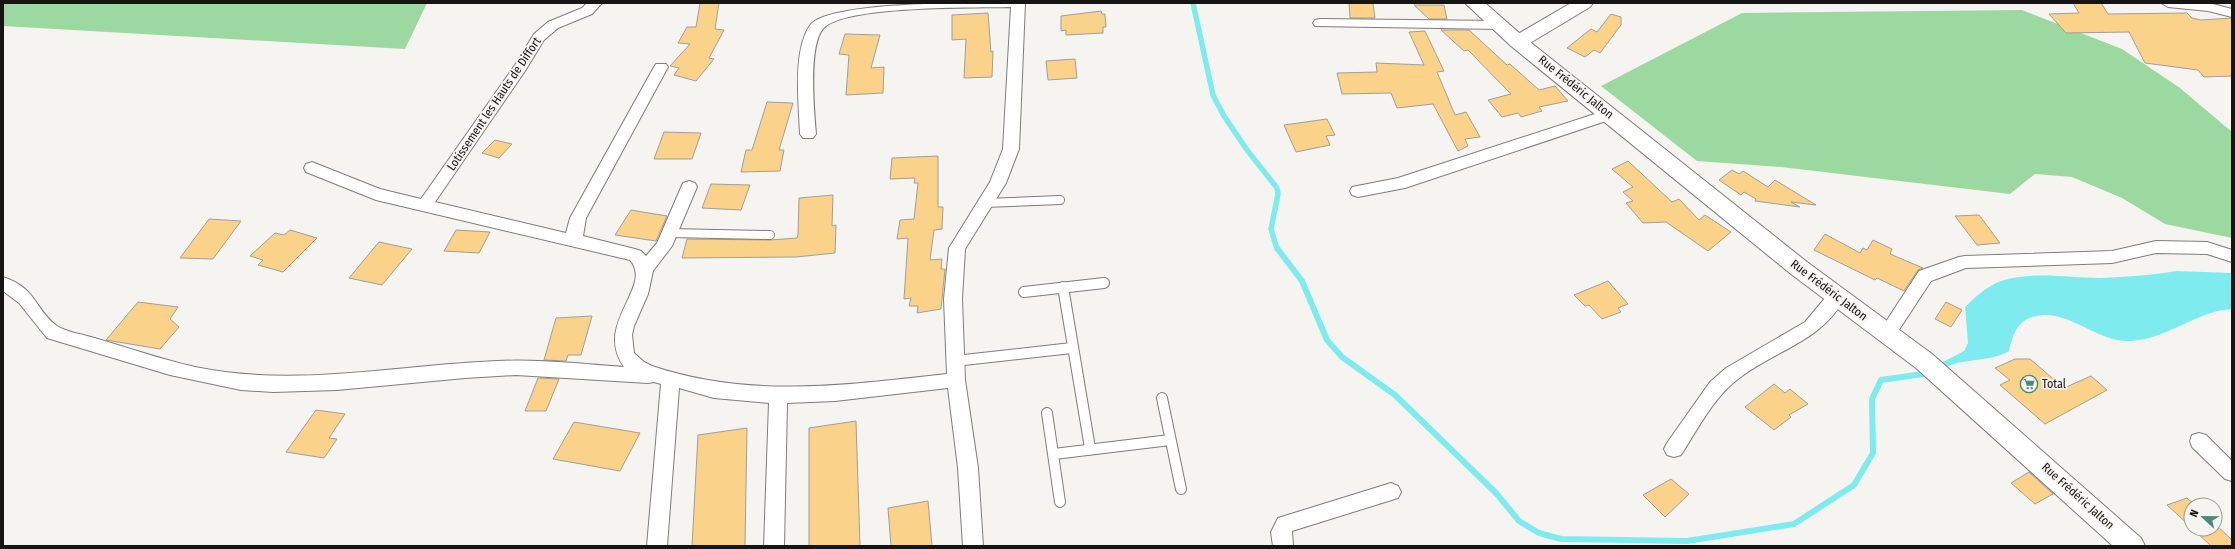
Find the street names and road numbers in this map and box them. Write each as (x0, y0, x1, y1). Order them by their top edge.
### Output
street label: Lotissement les Hauts de Diffort (444, 35, 544, 173)
street label: Rue Frédéric Jalton (1536, 53, 1616, 121)
street label: Rue Frédéric Jalton (1788, 257, 1870, 323)
street label: Rue Frédéric Jalton (2039, 460, 2117, 532)

